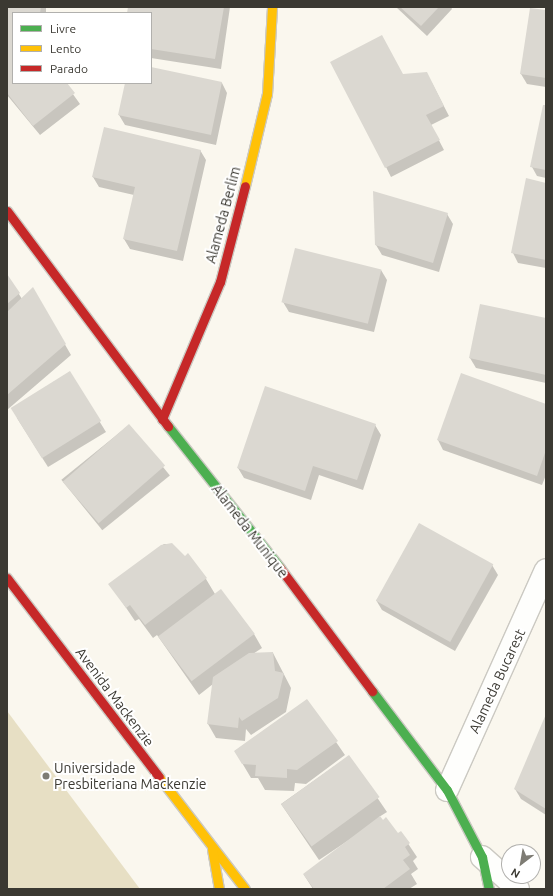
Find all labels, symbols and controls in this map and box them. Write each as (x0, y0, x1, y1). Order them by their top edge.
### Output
legend (12, 12, 152, 84)
text: Livre (50, 22, 76, 35)
text: Lento (50, 42, 81, 55)
text: Parado (50, 62, 88, 75)
street label: Alameda Berlim (202, 165, 244, 265)
street label: Alameda Munique (208, 481, 292, 581)
street label: Alameda Bucarest (465, 626, 529, 736)
street label: Avenida Mackenzie (72, 644, 158, 750)
place label: Universidade Presbiteriana Mackenzie (54, 760, 207, 792)
marker: Universidade Presbiteriana Mackenzie (41, 771, 51, 781)
north arrow (501, 844, 541, 884)
text: N (509, 866, 522, 881)

